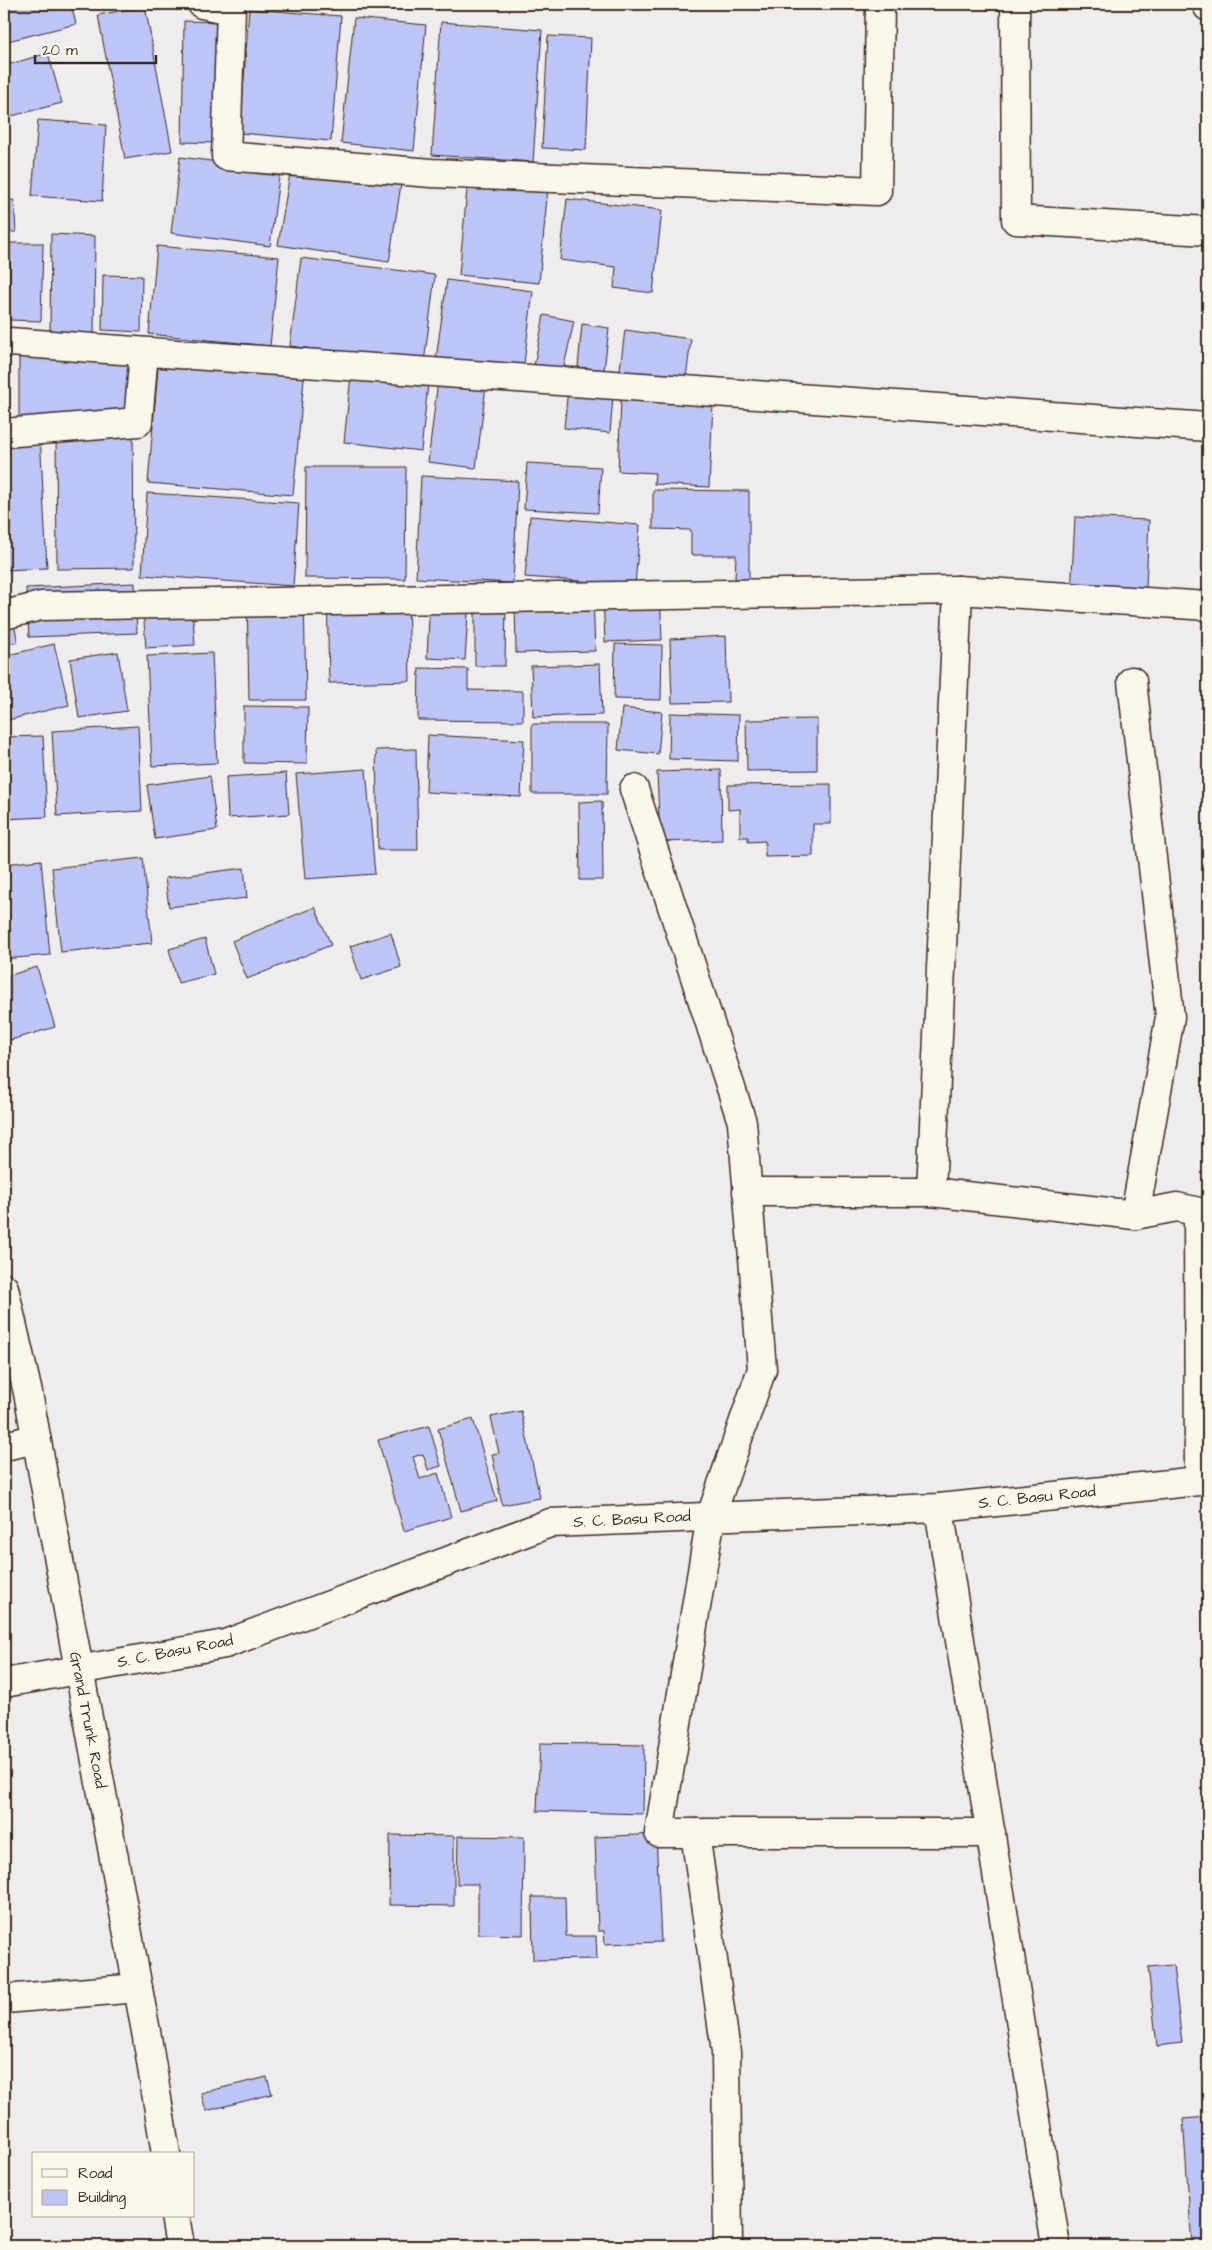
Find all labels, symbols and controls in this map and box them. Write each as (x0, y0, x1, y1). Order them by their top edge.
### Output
scale bar (35, 32, 156, 64)
text: 20 m (42, 40, 78, 61)
street label: S. C. Basu Road (977, 1480, 1097, 1514)
street label: S. C. Basu Road (573, 1505, 691, 1533)
street label: S. C. Basu Road (115, 1629, 235, 1673)
street label: Grand Trunk Road (64, 1650, 112, 1790)
legend (32, 2152, 195, 2218)
text: Road (78, 2163, 113, 2184)
text: Building (78, 2187, 126, 2209)

